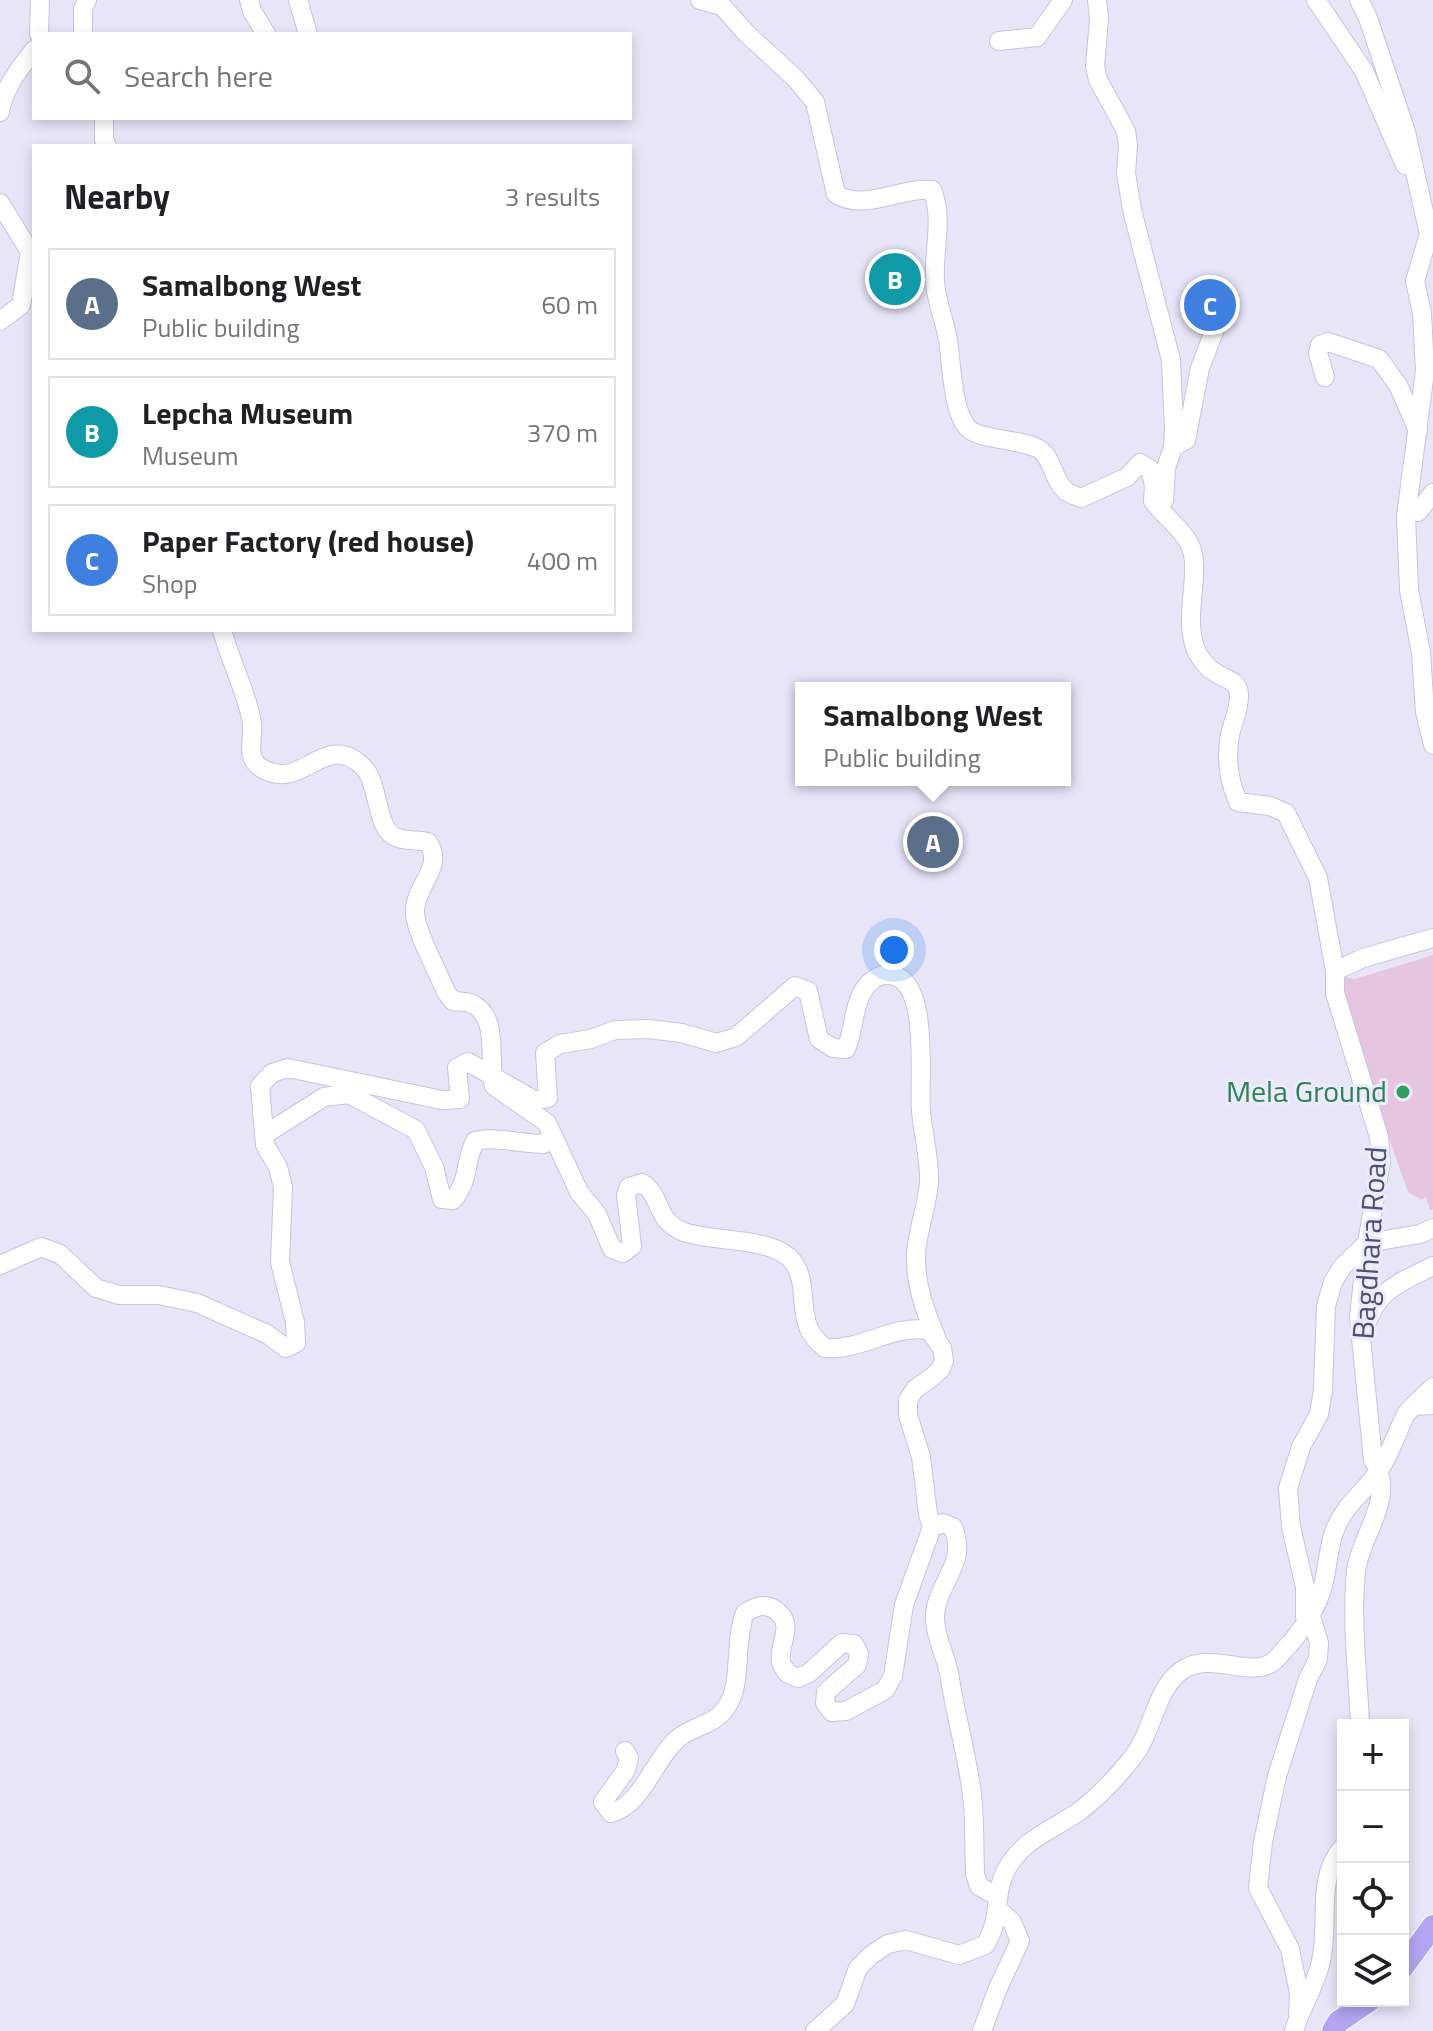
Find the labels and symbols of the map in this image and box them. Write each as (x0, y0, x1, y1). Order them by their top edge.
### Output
pin: B (869, 249, 921, 309)
pin: C (1184, 275, 1236, 335)
pin: A (907, 812, 959, 872)
your location (874, 930, 914, 970)
place label: Mela Ground (1226, 1068, 1387, 1114)
marker: Mela Ground (1394, 1083, 1412, 1101)
street label: Bagdhara Road (1339, 1145, 1399, 1341)

